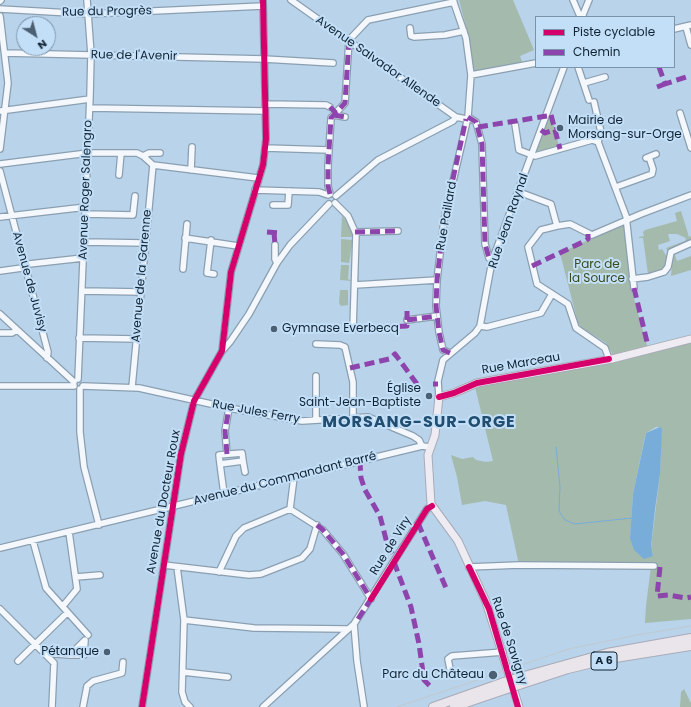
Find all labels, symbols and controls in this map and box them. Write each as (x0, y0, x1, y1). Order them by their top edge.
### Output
street label: Rue du Progrès (62, 4, 152, 20)
street label: Avenue Salvador Allende (313, 13, 443, 111)
north arrow (16, 16, 56, 56)
legend (535, 16, 675, 68)
text: Piste cyclable (573, 23, 655, 40)
text: N (34, 36, 51, 54)
text: Chemin (573, 43, 620, 60)
street label: Rue de l'Avenir (91, 48, 177, 64)
place label: Mairie de Morsang-sur-Orge (568, 114, 682, 142)
street label: Avenue Roger Salengro (76, 120, 96, 260)
marker: Mairie de Morsang-sur-Orge (555, 123, 565, 133)
street label: Rue Jean Raynal (486, 172, 532, 270)
street label: Rue Paillard (434, 180, 460, 252)
street label: Avenue de la Garenne (129, 209, 155, 343)
street label: Avenue de Juvisy (9, 230, 49, 334)
park label: Parc de la Source (569, 258, 625, 286)
place label: Gymnase Everbecq (282, 322, 399, 336)
marker: Gymnase Everbecq (269, 324, 279, 334)
street label: Rue Marceau (481, 350, 561, 378)
place label: Église Saint-Jean-Baptiste (299, 382, 421, 410)
marker: Église Saint-Jean-Baptiste (424, 391, 434, 401)
street label: Rue Jules Ferry (211, 397, 301, 427)
district label: MORSANG-SUR-ORGE (322, 413, 516, 433)
street label: Avenue du Docteur Roux (144, 429, 184, 575)
street label: Avenue du Commandant Barré (192, 449, 378, 509)
street label: Rue de Viry (367, 514, 415, 578)
street label: Rue de Savigny (488, 595, 530, 687)
place label: Pétanque (41, 645, 99, 659)
marker: Pétanque (102, 647, 112, 657)
road number: A 6 (591, 652, 617, 670)
place label: Parc du Château (382, 668, 484, 682)
marker: Parc du Château (487, 669, 499, 681)

